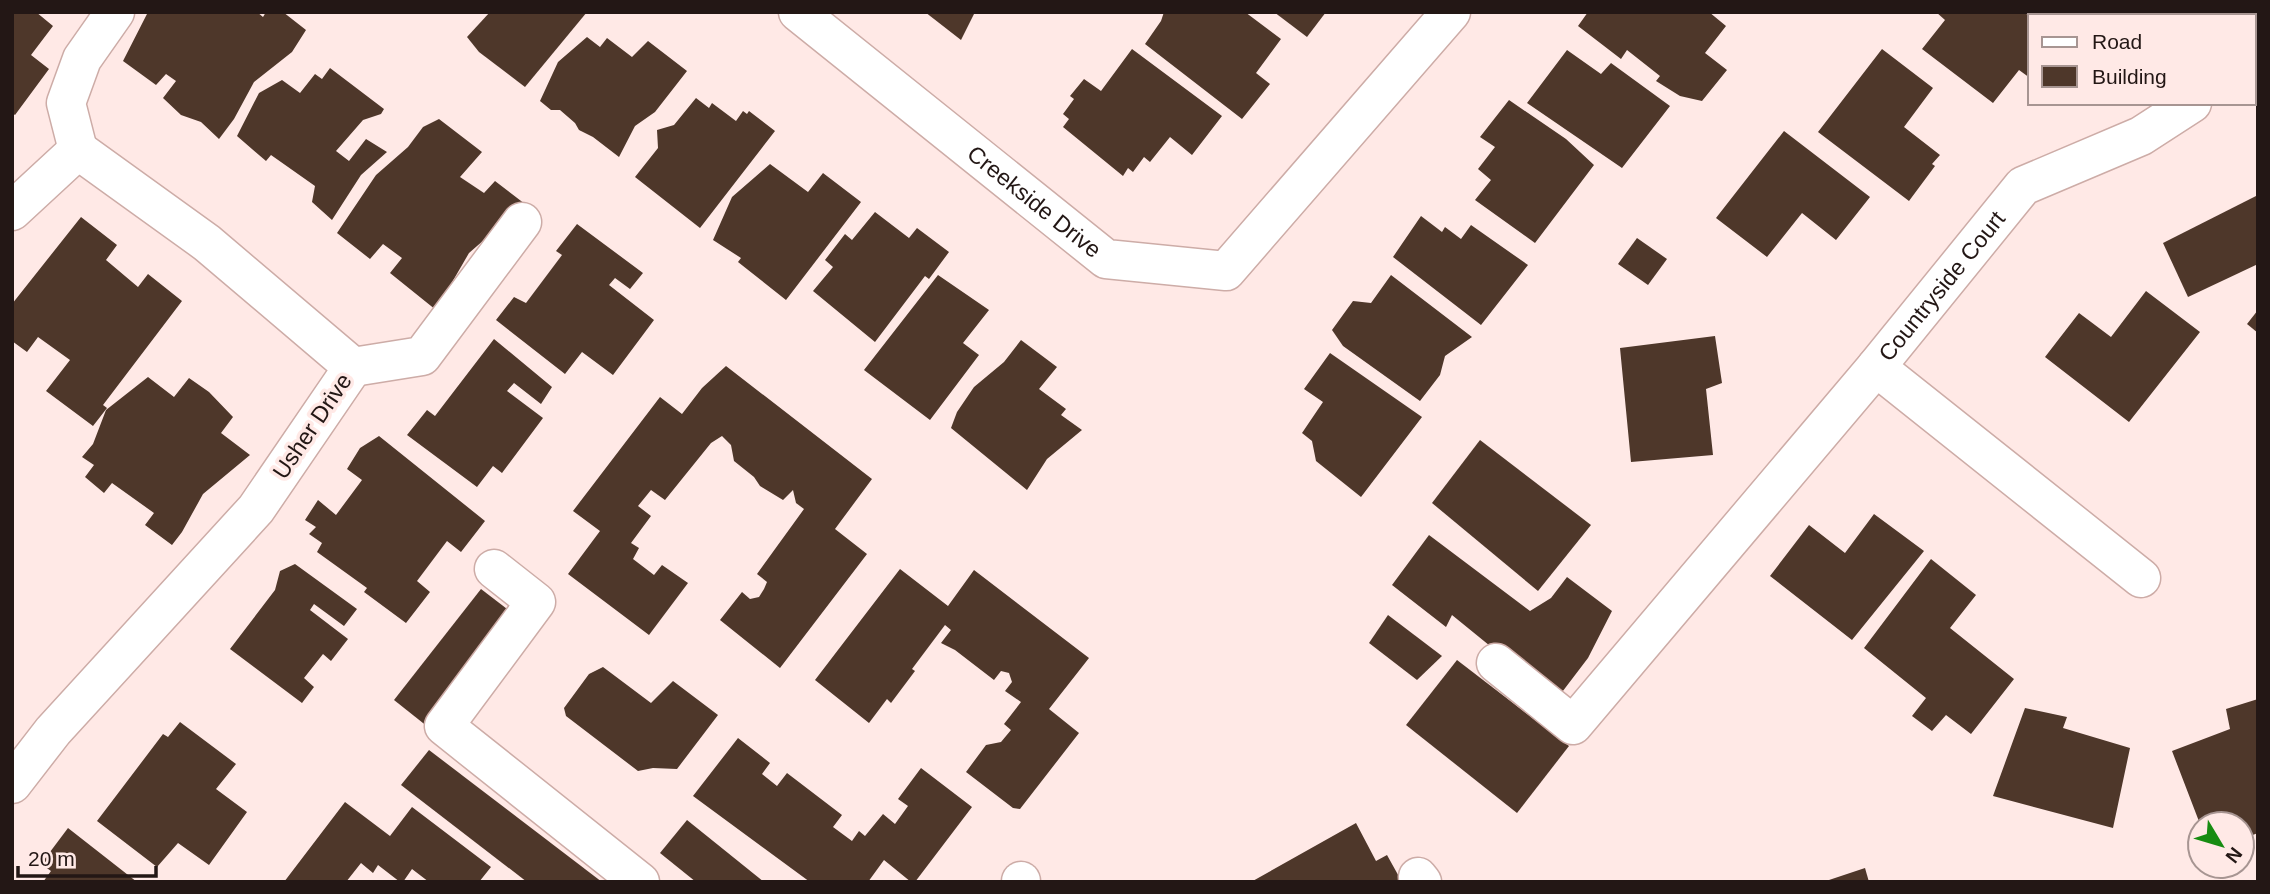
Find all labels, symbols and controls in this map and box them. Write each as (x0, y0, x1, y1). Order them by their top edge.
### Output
legend (2028, 14, 2256, 105)
text: Road (2092, 30, 2142, 53)
text: Building (2092, 65, 2167, 88)
street label: Creekside Drive (962, 140, 1106, 263)
street label: Countryside Court (1873, 205, 2011, 366)
street label: Usher Drive (267, 368, 357, 484)
north arrow (2186, 810, 2256, 880)
scale bar (18, 834, 156, 878)
text: N (2222, 843, 2247, 867)
text: 20 m (28, 847, 75, 870)

